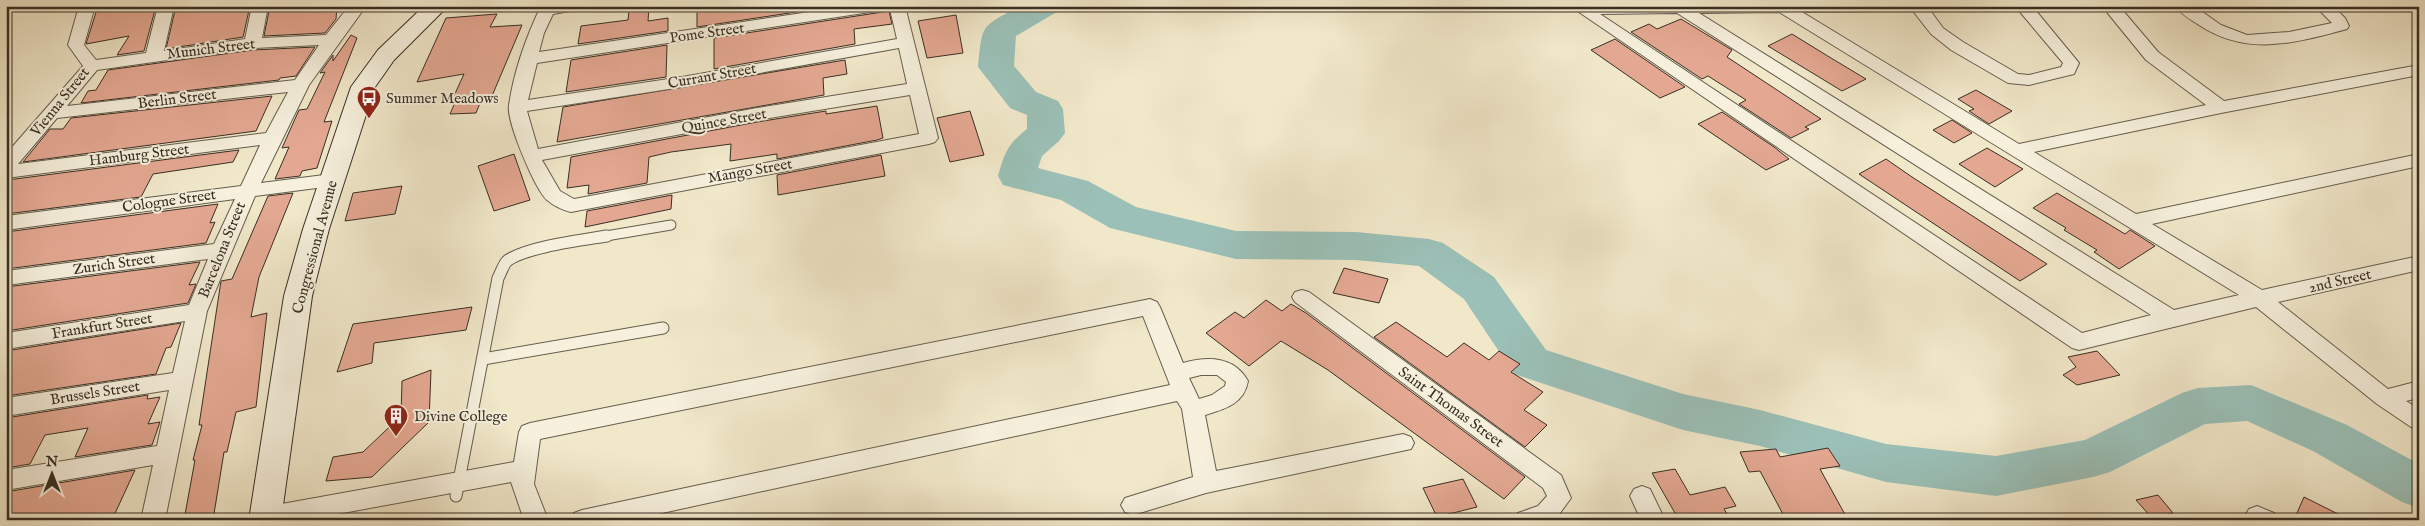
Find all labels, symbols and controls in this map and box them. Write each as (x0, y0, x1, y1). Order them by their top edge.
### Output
street label: Pome Street (668, 18, 746, 48)
street label: Munich Street (166, 34, 256, 64)
street label: Currant Street (666, 59, 758, 93)
street label: Vienna Street (26, 64, 94, 141)
street label: Berlin Street (137, 85, 217, 113)
bus stop icon: Summer Meadows (356, 85, 382, 119)
place label: Summer Meadows (386, 89, 499, 108)
street label: Quince Street (680, 104, 768, 138)
street label: Hamburg Street (88, 139, 190, 171)
street label: Mango Street (706, 154, 794, 188)
street label: Congressional Avenue (288, 178, 342, 316)
street label: Cologne Street (121, 185, 217, 217)
street label: Barcelona Street (194, 199, 250, 301)
street label: Zurich Street (72, 249, 156, 279)
street label: 2nd Street (2307, 265, 2373, 297)
street label: Frankfurt Street (50, 309, 154, 343)
street label: Saint Thomas Street (1395, 362, 1507, 452)
street label: Brussels Street (49, 377, 141, 409)
building icon: Divine College (383, 403, 409, 437)
place label: Divine College (414, 407, 508, 426)
north arrow (28, 448, 78, 498)
text: N (45, 453, 58, 471)

